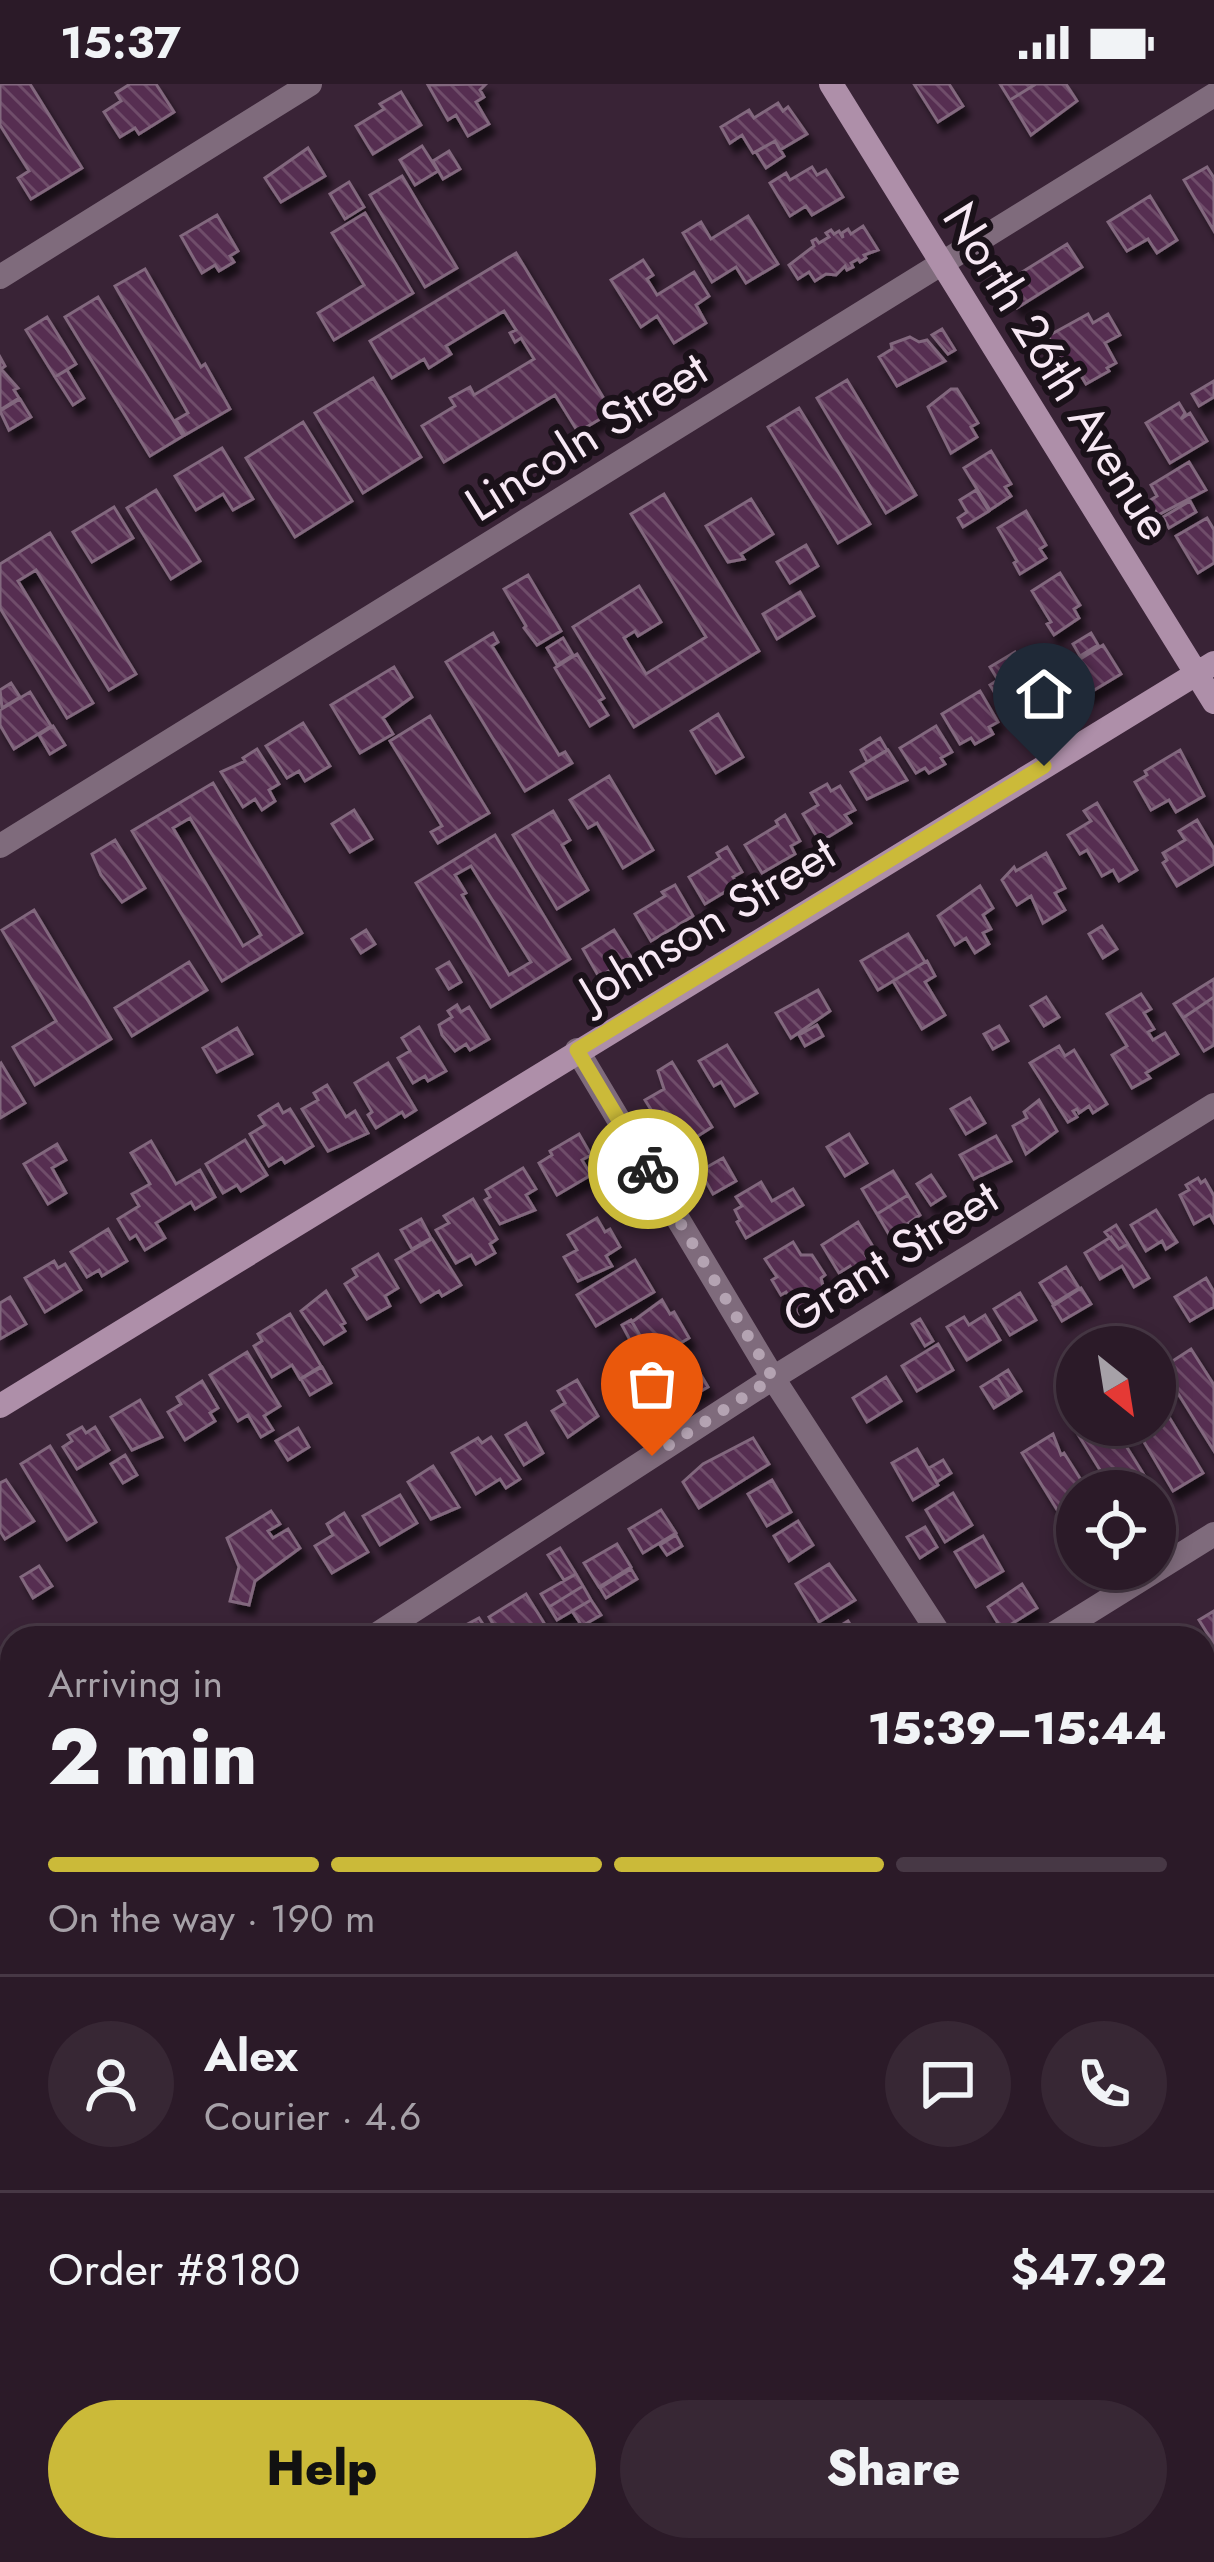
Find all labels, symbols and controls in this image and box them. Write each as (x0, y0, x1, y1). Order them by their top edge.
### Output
text: 15:37 (60, 10, 181, 75)
street label: North 26th Avenue (926, 189, 1189, 553)
street label: Lincoln Street (452, 334, 721, 538)
pin (993, 643, 1095, 766)
icon: home (1011, 661, 1077, 727)
street label: Johnson Street (561, 818, 849, 1029)
courier (588, 1109, 708, 1229)
icon: bike (615, 1136, 681, 1202)
street label: Grant Street (769, 1163, 1012, 1350)
north arrow (1056, 1326, 1176, 1446)
map controls (1056, 1326, 1176, 1590)
pin (601, 1333, 703, 1456)
icon: bag (619, 1351, 685, 1417)
button: locate (1056, 1470, 1176, 1590)
text: Arriving in (48, 1655, 223, 1712)
text: 15:39–15:44 (868, 1696, 1167, 1761)
text: 2 min (48, 1701, 257, 1813)
text: On the way · 190 m (48, 1890, 375, 1947)
button: person (48, 2021, 174, 2147)
button: chat (885, 2021, 1011, 2147)
button: phone (1041, 2021, 1167, 2147)
text: Alex (204, 2023, 298, 2088)
text: Courier · 4.6 (204, 2088, 421, 2145)
text: Order #8180 (48, 2237, 300, 2302)
text: $47.92 (1011, 2237, 1167, 2302)
button: Help (48, 2400, 596, 2538)
button: Share (620, 2400, 1167, 2538)

